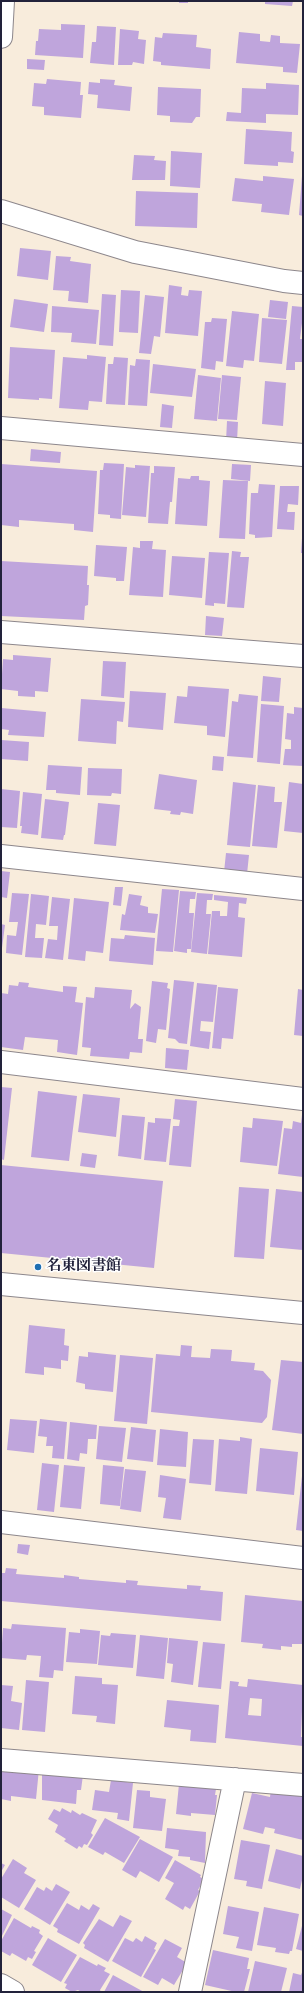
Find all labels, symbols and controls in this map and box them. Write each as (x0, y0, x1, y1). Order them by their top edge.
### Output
place label: 名東図書館 (46, 1258, 121, 1276)
marker: 名東図書館 (33, 1262, 43, 1272)

